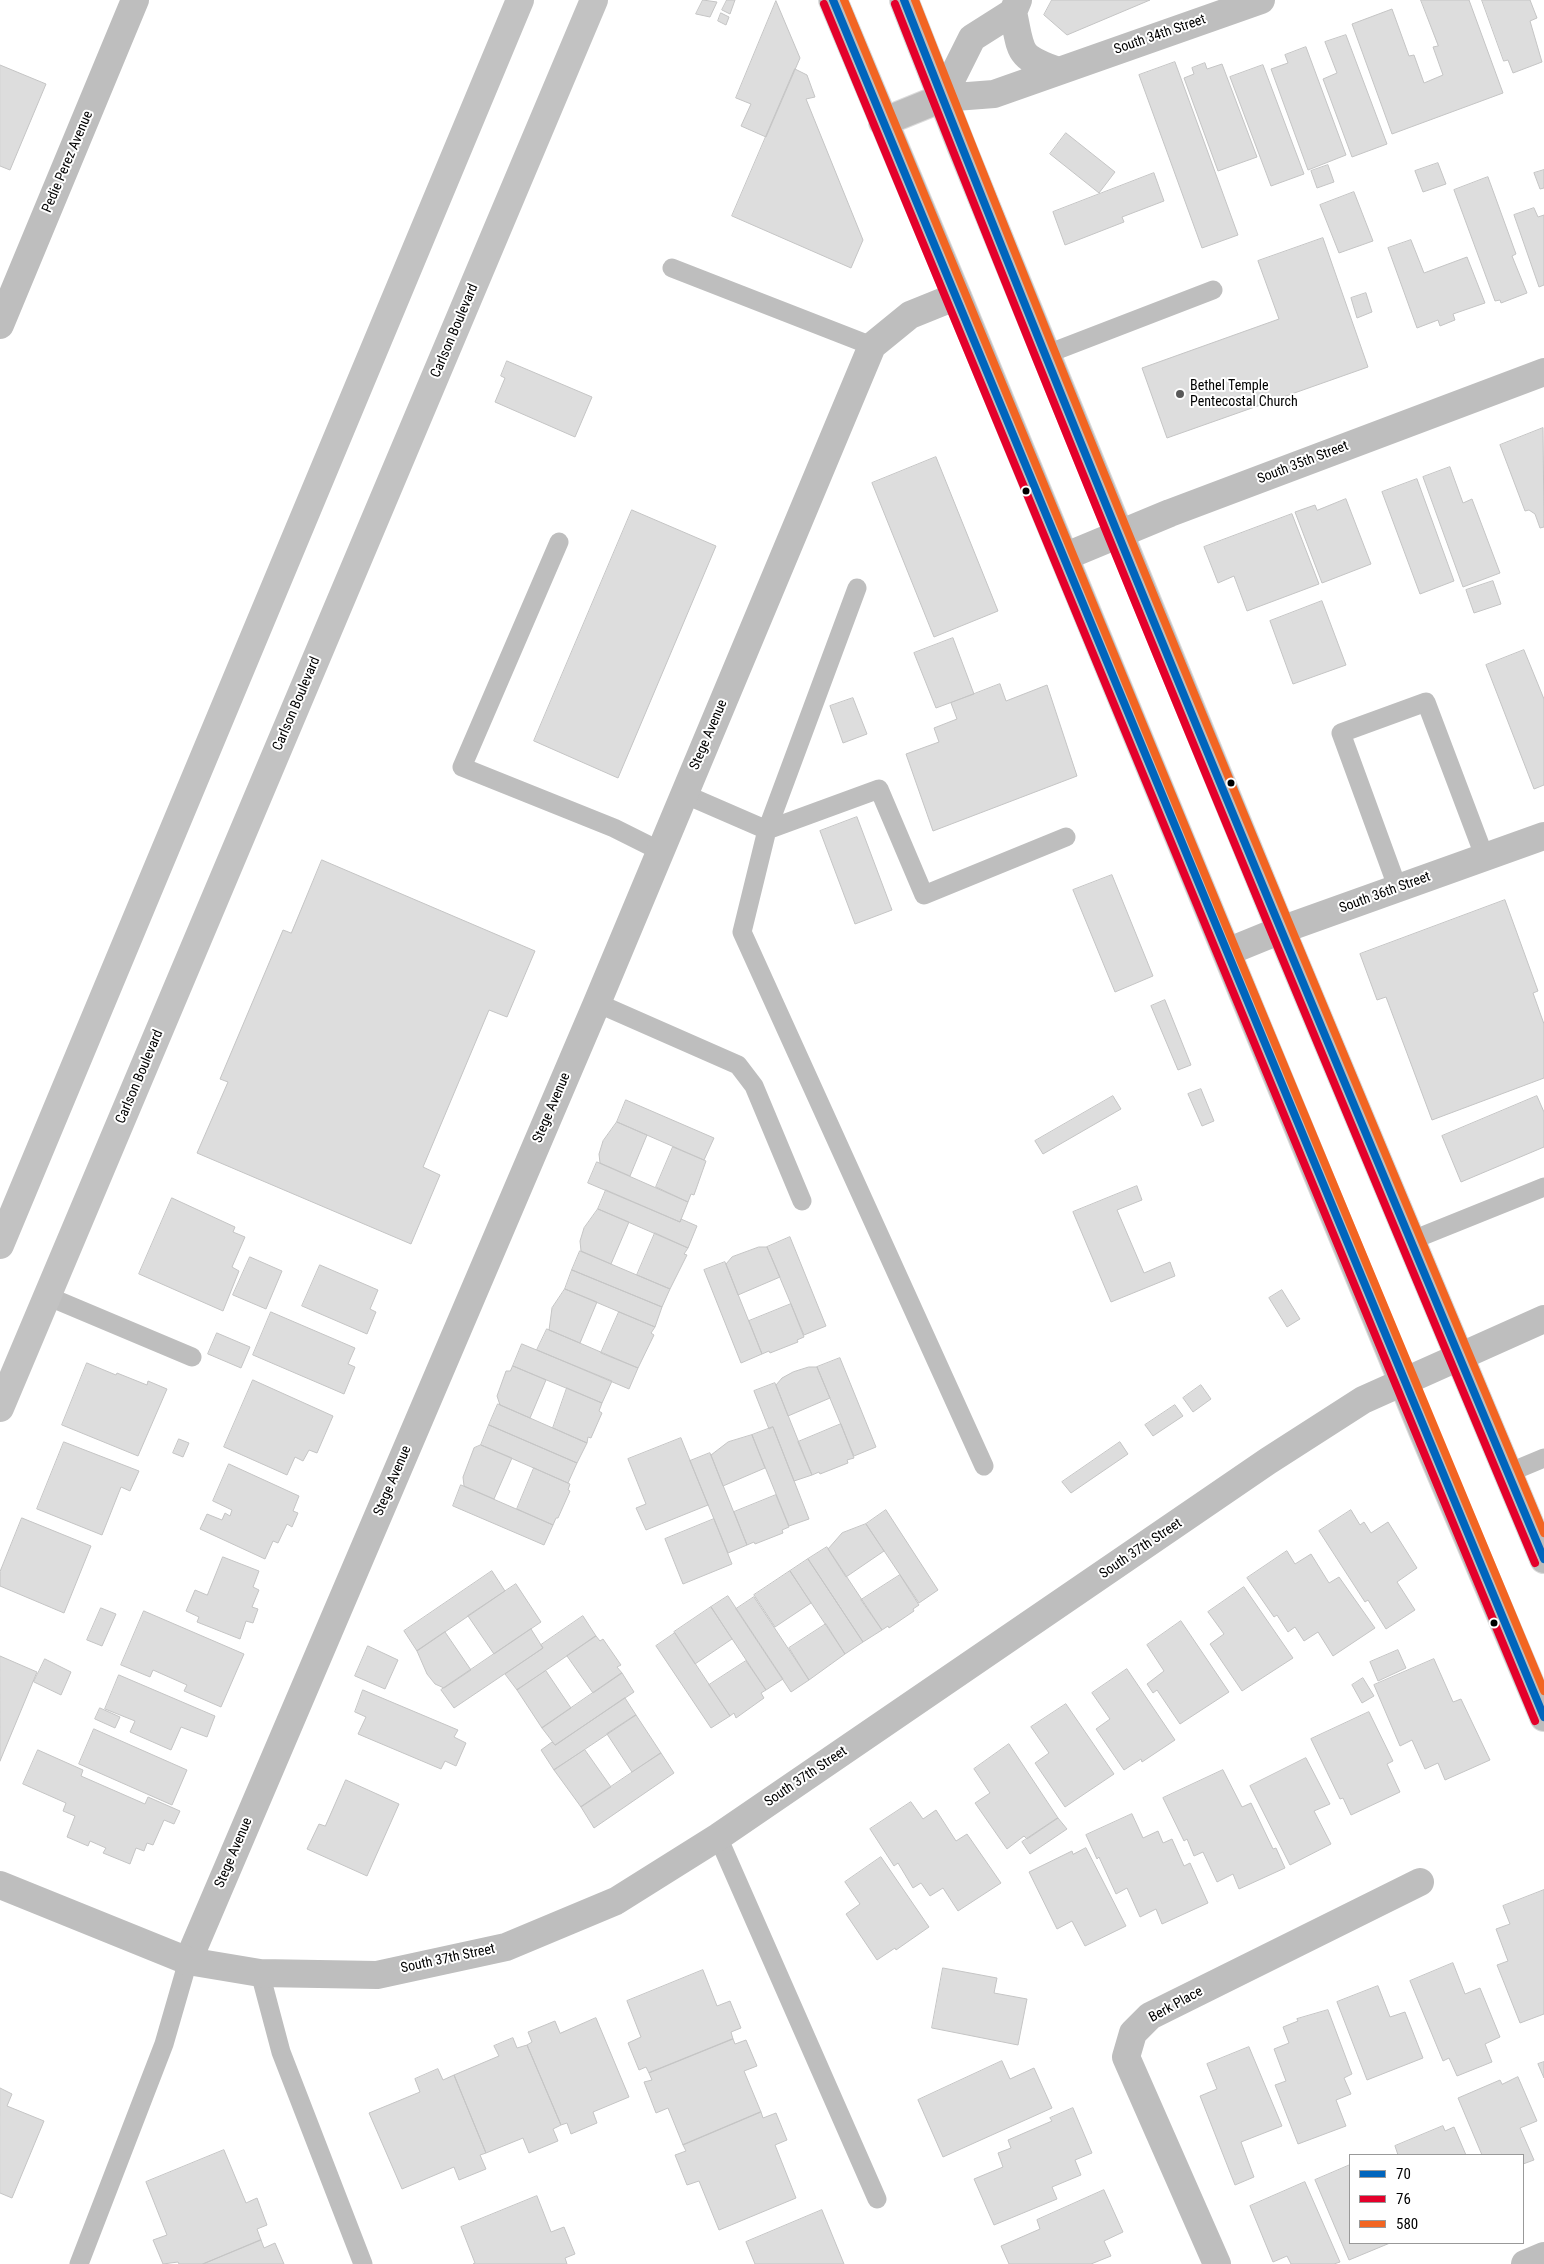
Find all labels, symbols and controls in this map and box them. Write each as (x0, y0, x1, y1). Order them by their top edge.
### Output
street label: South 34th Street (1112, 11, 1208, 59)
street label: Pedie Perez Avenue (39, 109, 97, 215)
street label: Carlson Boulevard (428, 282, 482, 380)
place label: Bethel Temple Pentecostal Church (1190, 378, 1298, 411)
marker: Bethel Temple Pentecostal Church (1174, 388, 1186, 400)
street label: South 35th Street (1255, 438, 1351, 488)
unlabelled marker (1021, 486, 1031, 496)
street label: Carlson Boulevard (270, 655, 324, 753)
street label: Stege Avenue (687, 697, 731, 773)
unlabelled marker (1226, 778, 1236, 788)
street label: South 36th Street (1337, 869, 1433, 917)
street label: Carlson Boulevard (113, 1028, 167, 1126)
street label: Stege Avenue (530, 1070, 574, 1146)
street label: Stege Avenue (371, 1443, 415, 1519)
street label: South 37th Street (1097, 1515, 1185, 1583)
unlabelled marker (1489, 1618, 1499, 1628)
street label: South 37th Street (762, 1743, 850, 1811)
street label: Stege Avenue (212, 1815, 256, 1891)
street label: South 37th Street (399, 1941, 497, 1977)
street label: Berk Place (1146, 1983, 1206, 2027)
legend (1349, 2154, 1524, 2244)
text: 70 (1396, 2165, 1411, 2183)
text: 76 (1396, 2190, 1411, 2208)
text: 580 (1396, 2215, 1418, 2233)

